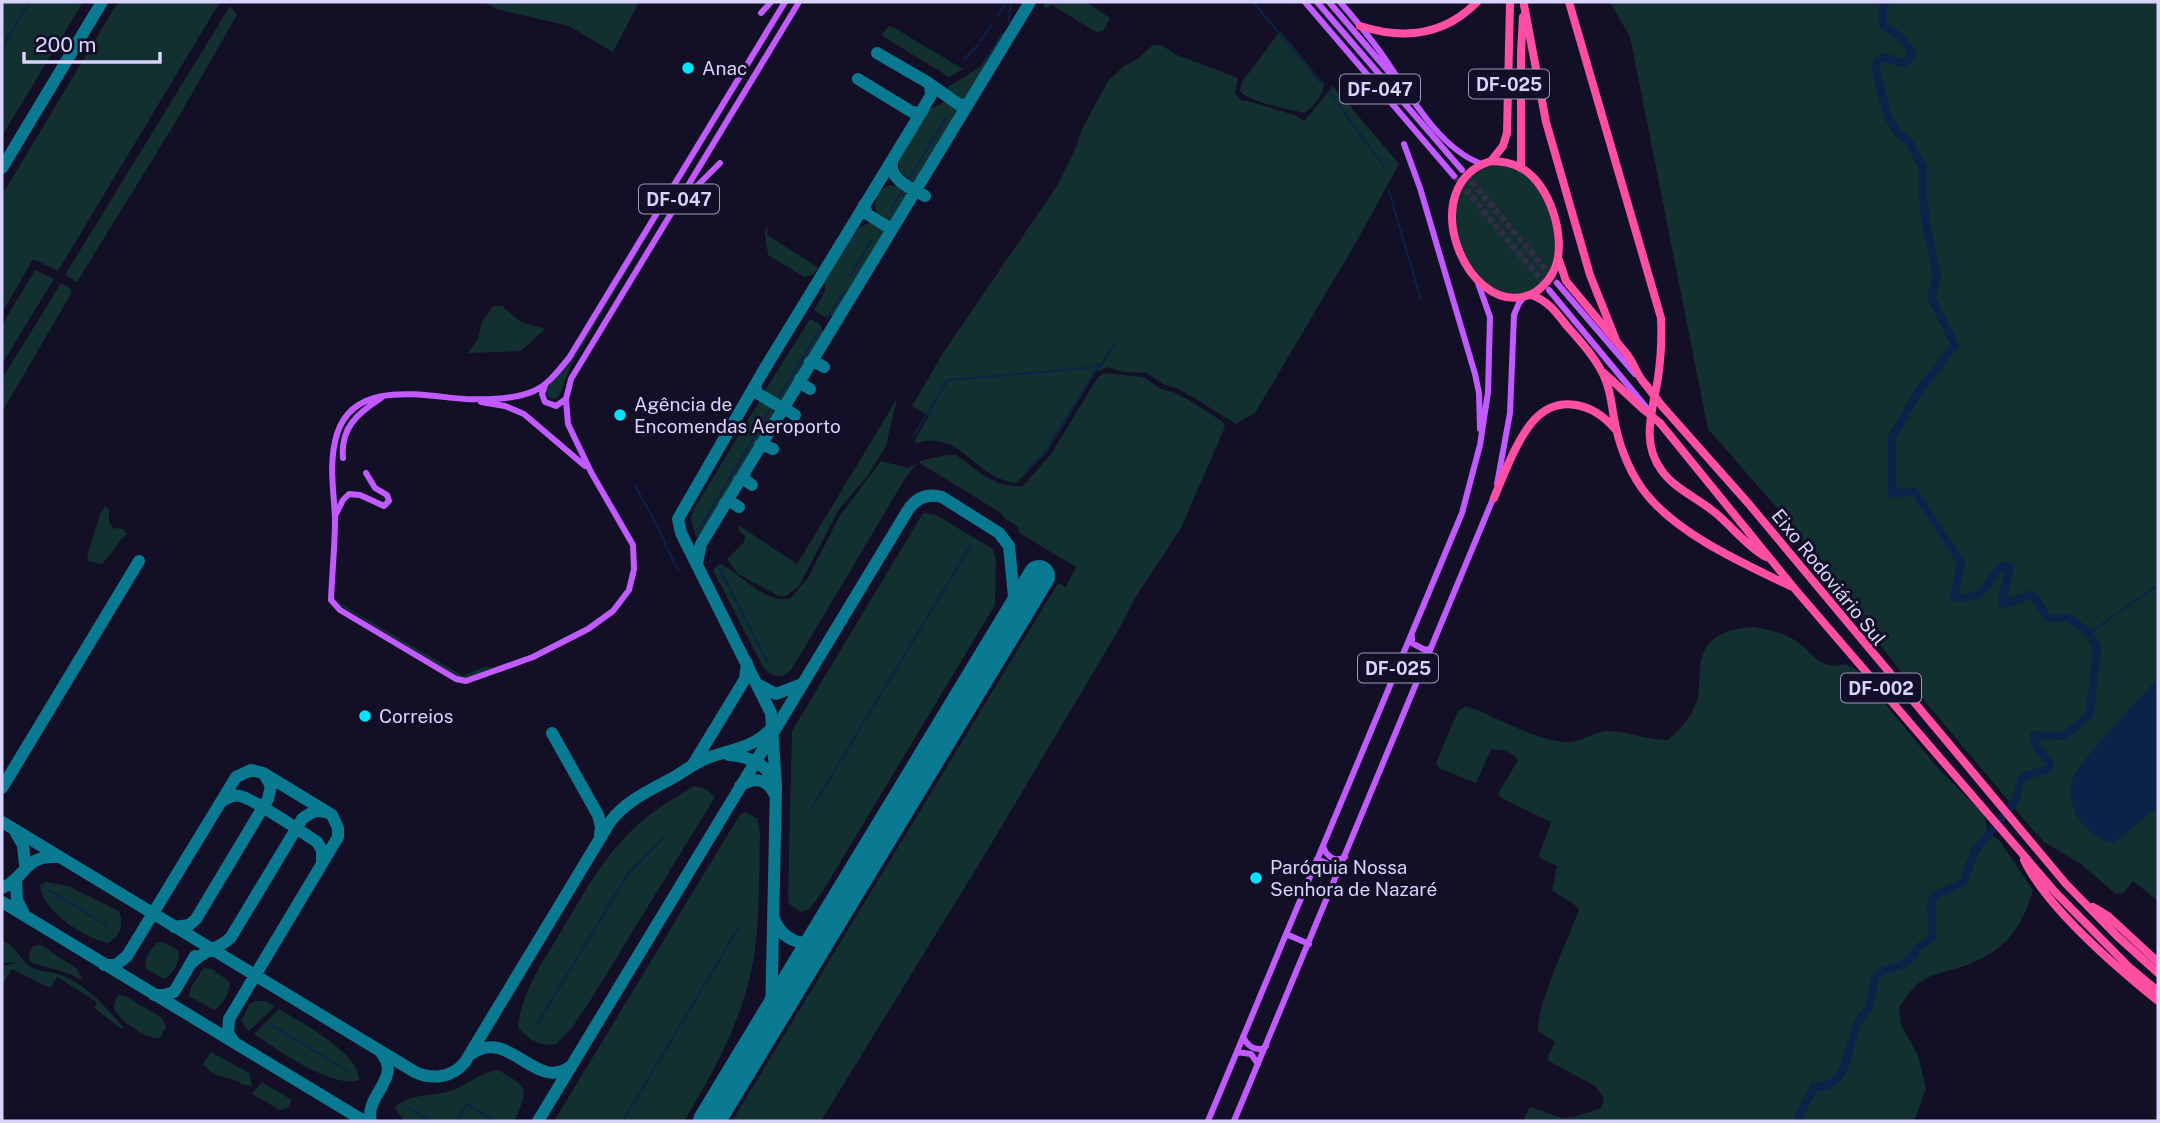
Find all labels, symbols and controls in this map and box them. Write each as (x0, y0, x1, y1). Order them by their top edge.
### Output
scale bar (24, 21, 161, 65)
text: 200 m (35, 32, 96, 57)
place label: Anac (702, 57, 747, 79)
marker: Anac (680, 60, 696, 76)
road number: DF-025 (1469, 70, 1549, 98)
road number: DF-047 (1340, 74, 1420, 104)
road number: DF-047 (639, 184, 719, 214)
place label: Agência de Encomendas Aeroporto (634, 393, 841, 437)
marker: Agência de Encomendas Aeroporto (612, 407, 628, 423)
street label: Eixo Rodoviário Sul (1767, 504, 1891, 650)
road number: DF-025 (1358, 654, 1438, 682)
road number: DF-002 (1841, 674, 1921, 702)
place label: Correios (379, 705, 453, 727)
marker: Correios (357, 708, 373, 724)
place label: Paróquia Nossa Senhora de Nazaré (1270, 856, 1437, 900)
marker: Paróquia Nossa Senhora de Nazaré (1248, 870, 1264, 886)

